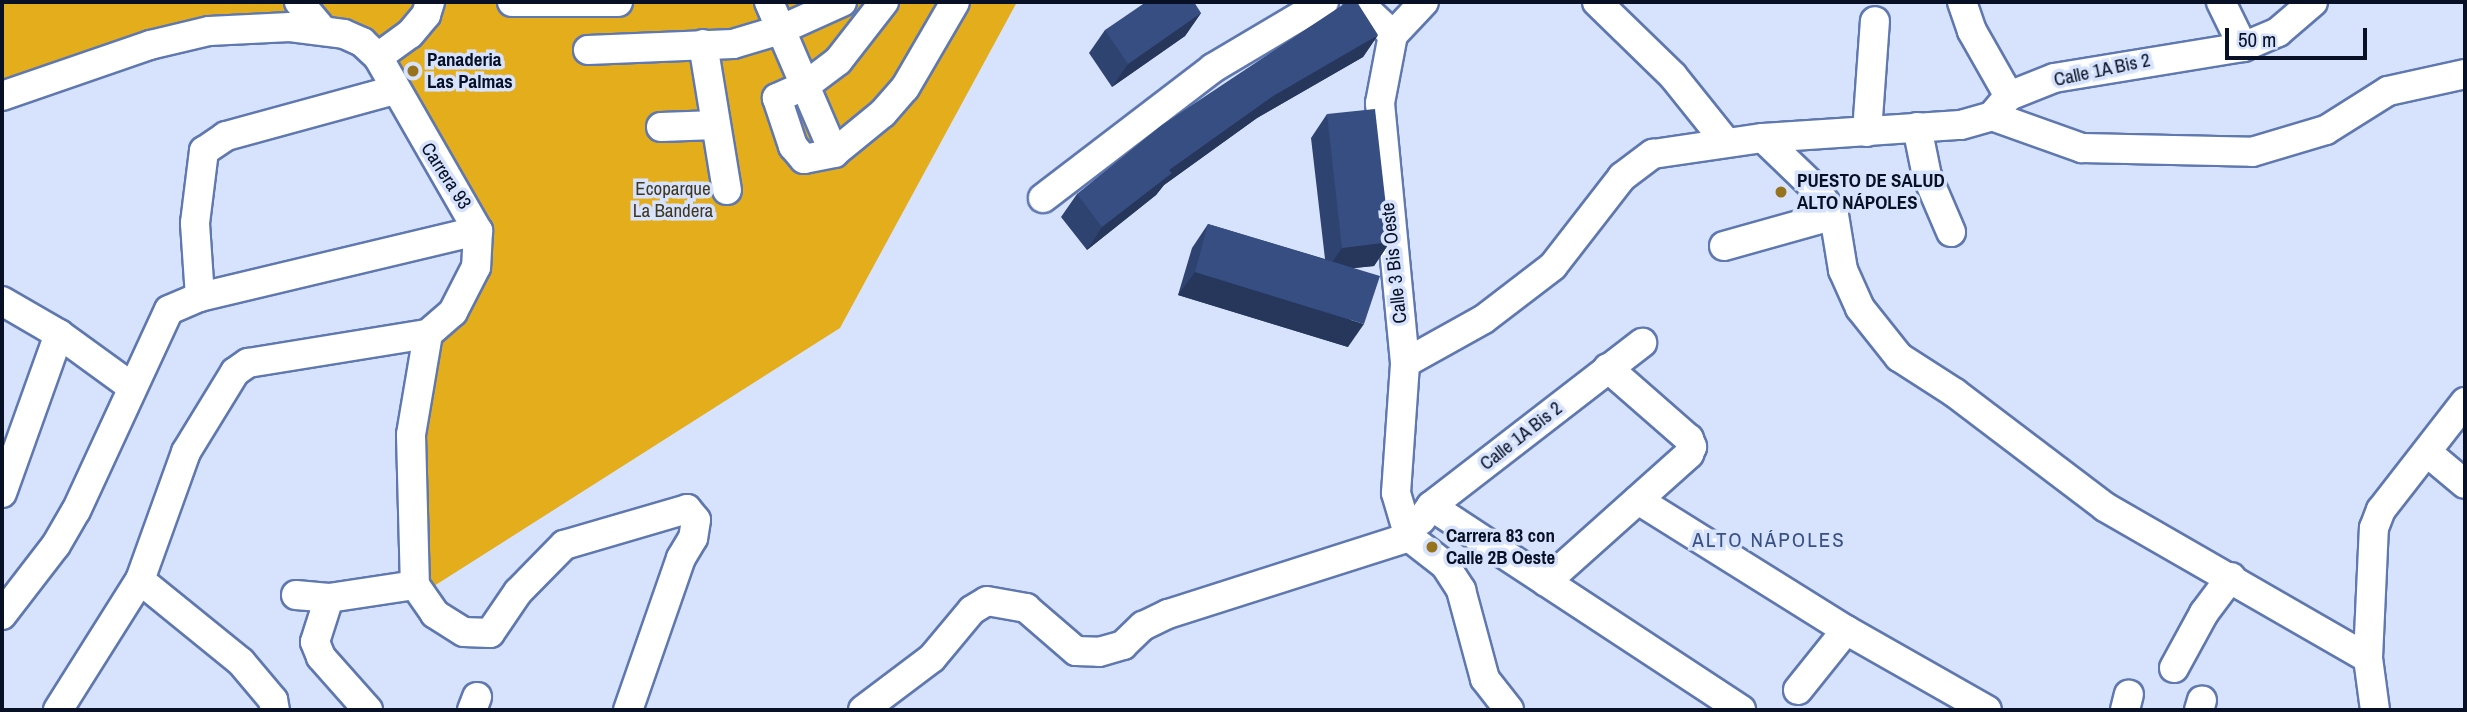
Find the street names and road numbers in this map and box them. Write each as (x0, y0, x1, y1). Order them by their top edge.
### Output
street label: Calle 1A Bis 2 (2051, 49, 2153, 91)
street label: Carrera 93 (416, 139, 476, 213)
street label: Calle 3 Bis Oeste (1376, 202, 1412, 324)
street label: Calle 1A Bis 2 (1475, 397, 1567, 475)

